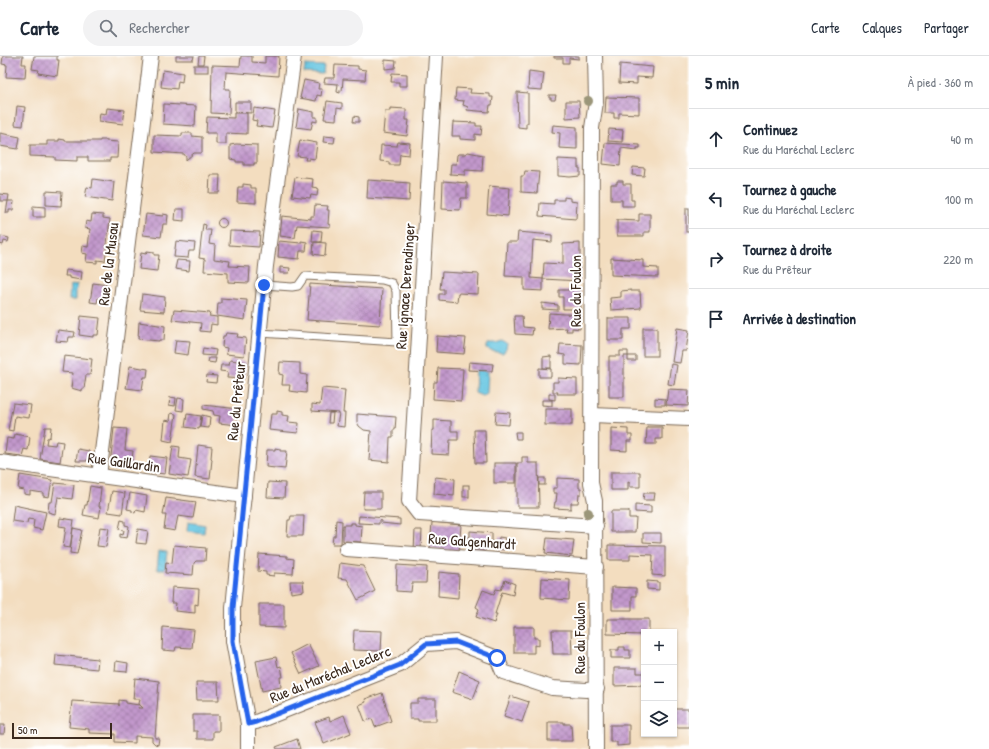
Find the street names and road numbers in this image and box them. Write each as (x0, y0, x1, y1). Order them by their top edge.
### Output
street label: Rue de la Musau (92, 221, 124, 307)
street label: Rue Ignace Derendinger (390, 222, 420, 350)
street label: Rue du Foulon (565, 255, 586, 327)
street label: Rue du Prêteur (221, 360, 251, 442)
street label: Rue Gaillardin (87, 447, 162, 477)
street label: Rue Galgenhardt (428, 527, 517, 555)
street label: Rue du Foulon (569, 602, 590, 674)
street label: Rue du Maréchal Leclerc (267, 640, 394, 708)

